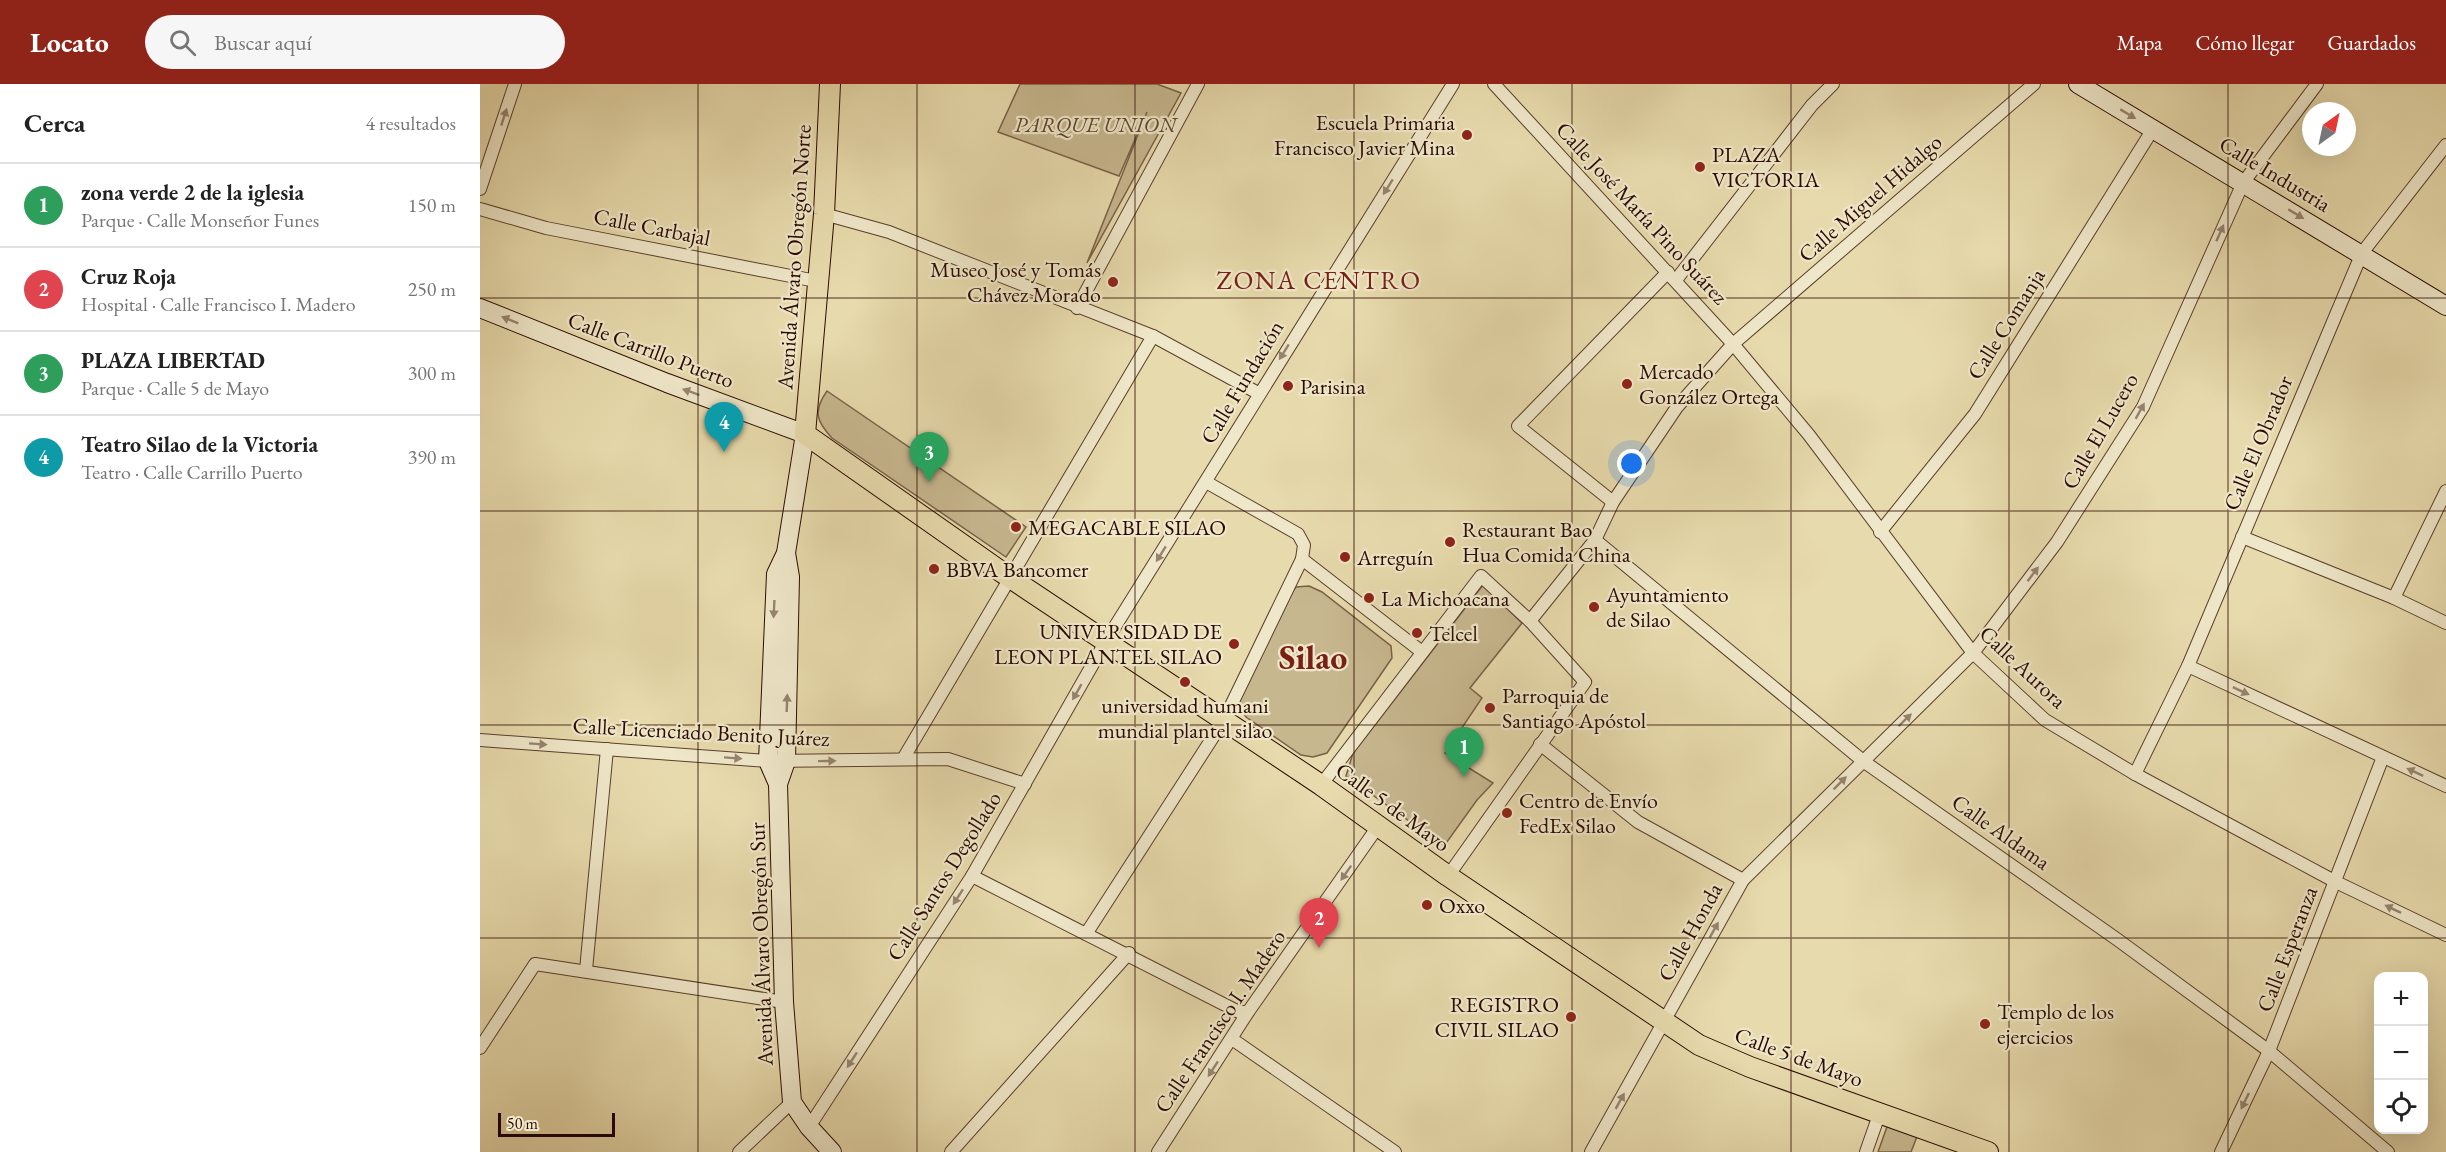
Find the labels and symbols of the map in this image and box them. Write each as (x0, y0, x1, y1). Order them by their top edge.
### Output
north arrow (2302, 102, 2356, 156)
one-way arrow (500, 108, 509, 126)
place label: Escuela Primaria Francisco Javier Mina (1274, 108, 1455, 162)
one-way arrow (2120, 109, 2137, 119)
park label: PARQUE UNION (1014, 110, 1179, 139)
street label: Calle José María Pino Suárez (1550, 115, 1735, 311)
street label: Avenida Álvaro Obregón Norte (770, 123, 818, 391)
street label: Calle Miguel Hidalgo (1792, 127, 1948, 268)
marker: Escuela Primaria Francisco Javier Mina (1460, 128, 1474, 142)
street label: Calle Industria (2214, 129, 2336, 219)
place label: PLAZA VICTORIA (1712, 140, 1820, 194)
marker: PLAZA VICTORIA (1693, 160, 1707, 174)
one-way arrow (1383, 179, 1394, 195)
street label: Calle Carbajal (591, 201, 713, 253)
one-way arrow (2288, 209, 2304, 220)
one-way arrow (2216, 225, 2225, 242)
place label: Museo José y Tomás Chávez Morado (930, 255, 1101, 309)
district label: ZONA CENTRO (1216, 263, 1422, 297)
street label: Calle Comanja (1960, 263, 2052, 385)
marker: Museo José y Tomás Chávez Morado (1106, 275, 1120, 289)
street label: Calle Carrillo Puerto (564, 305, 738, 395)
one-way arrow (501, 315, 519, 324)
street label: Calle Fundación (1194, 315, 1290, 449)
one-way arrow (1279, 344, 1290, 360)
place label: Mercado González Ortega (1639, 357, 1779, 411)
street label: Calle El Lucero (2055, 367, 2145, 494)
street label: Calle El Obrador (2217, 371, 2300, 515)
place label: Parisina (1300, 372, 1366, 401)
marker: Mercado González Ortega (1620, 377, 1634, 391)
marker: Parisina (1281, 379, 1295, 393)
one-way arrow (682, 387, 700, 396)
pin: 4 (704, 402, 744, 452)
one-way arrow (2135, 402, 2145, 419)
pin: 3 (910, 432, 948, 482)
your location (1617, 449, 1646, 478)
place label: MEGACABLE SILAO (1028, 513, 1226, 542)
place label: Restaurant Bao Hua Comida China (1462, 515, 1631, 569)
marker: MEGACABLE SILAO (1009, 520, 1023, 534)
marker: Restaurant Bao Hua Comida China (1443, 535, 1457, 549)
place label: Arreguín (1356, 543, 1434, 572)
one-way arrow (1155, 546, 1166, 562)
marker: Arreguín (1338, 550, 1352, 564)
place label: BBVA Bancomer (946, 555, 1089, 584)
marker: BBVA Bancomer (927, 562, 941, 576)
one-way arrow (2026, 566, 2038, 581)
place label: Ayuntamiento de Silao (1605, 580, 1729, 634)
place label: La Michoacana (1381, 584, 1510, 613)
marker: La Michoacana (1362, 591, 1376, 605)
one-way arrow (770, 600, 779, 619)
marker: Ayuntamiento de Silao (1587, 600, 1601, 614)
place label: UNIVERSIDAD DE LEON PLANTEL SILAO (994, 617, 1222, 671)
place label: Telcel (1429, 619, 1478, 648)
street label: Calle Aurora (1973, 619, 2073, 715)
marker: Telcel (1410, 626, 1424, 640)
district label: Silao (1279, 635, 1347, 679)
marker: UNIVERSIDAD DE LEON PLANTEL SILAO (1227, 637, 1241, 651)
marker: universidad humani mundial plantel silao (1178, 675, 1192, 689)
place label: Parroquia de Santiago Apóstol (1502, 681, 1646, 735)
one-way arrow (1072, 684, 1082, 701)
one-way arrow (2232, 686, 2250, 696)
place label: universidad humani mundial plantel silao (1098, 691, 1272, 745)
one-way arrow (782, 693, 791, 712)
marker: Parroquia de Santiago Apóstol (1483, 701, 1497, 715)
street label: Calle Licenciado Benito Juárez (572, 711, 831, 753)
one-way arrow (1897, 713, 1911, 727)
pin: 1 (1444, 728, 1484, 777)
one-way arrow (529, 740, 548, 749)
one-way arrow (723, 754, 742, 763)
one-way arrow (817, 756, 836, 765)
street label: Calle 5 de Mayo (1330, 756, 1456, 858)
one-way arrow (2406, 767, 2423, 776)
one-way arrow (1832, 777, 1846, 791)
street label: Calle Santos Degollado (880, 786, 1008, 966)
place label: Centro de Envío FedEx Silao (1519, 786, 1658, 840)
street label: Calle Aldama (1946, 787, 2056, 877)
marker: Centro de Envío FedEx Silao (1500, 806, 1514, 820)
street label: Avenida Álvaro Obregón Sur (742, 821, 780, 1067)
one-way arrow (1340, 864, 1352, 880)
street label: Calle Honda (1651, 877, 1729, 986)
street label: Calle Esperanza (2250, 882, 2324, 1016)
one-way arrow (952, 888, 964, 904)
place label: Oxxo (1439, 891, 1485, 920)
pin: 2 (1300, 898, 1338, 948)
marker: Oxxo (1420, 898, 1434, 912)
one-way arrow (2385, 905, 2402, 914)
one-way arrow (1709, 922, 1719, 939)
street label: Calle Francisco I. Madero (1148, 924, 1292, 1118)
place label: REGISTRO CIVIL SILAO (1434, 990, 1559, 1044)
place label: Templo de los ejercicios (1997, 997, 2114, 1051)
marker: REGISTRO CIVIL SILAO (1564, 1010, 1578, 1024)
marker: Templo de los ejercicios (1978, 1017, 1992, 1031)
street label: Calle 5 de Mayo (1731, 1020, 1867, 1094)
one-way arrow (847, 1052, 858, 1068)
one-way arrow (1207, 1061, 1218, 1077)
one-way arrow (1615, 1092, 1625, 1109)
one-way arrow (2240, 1093, 2250, 1110)
scale bar (498, 1110, 615, 1138)

